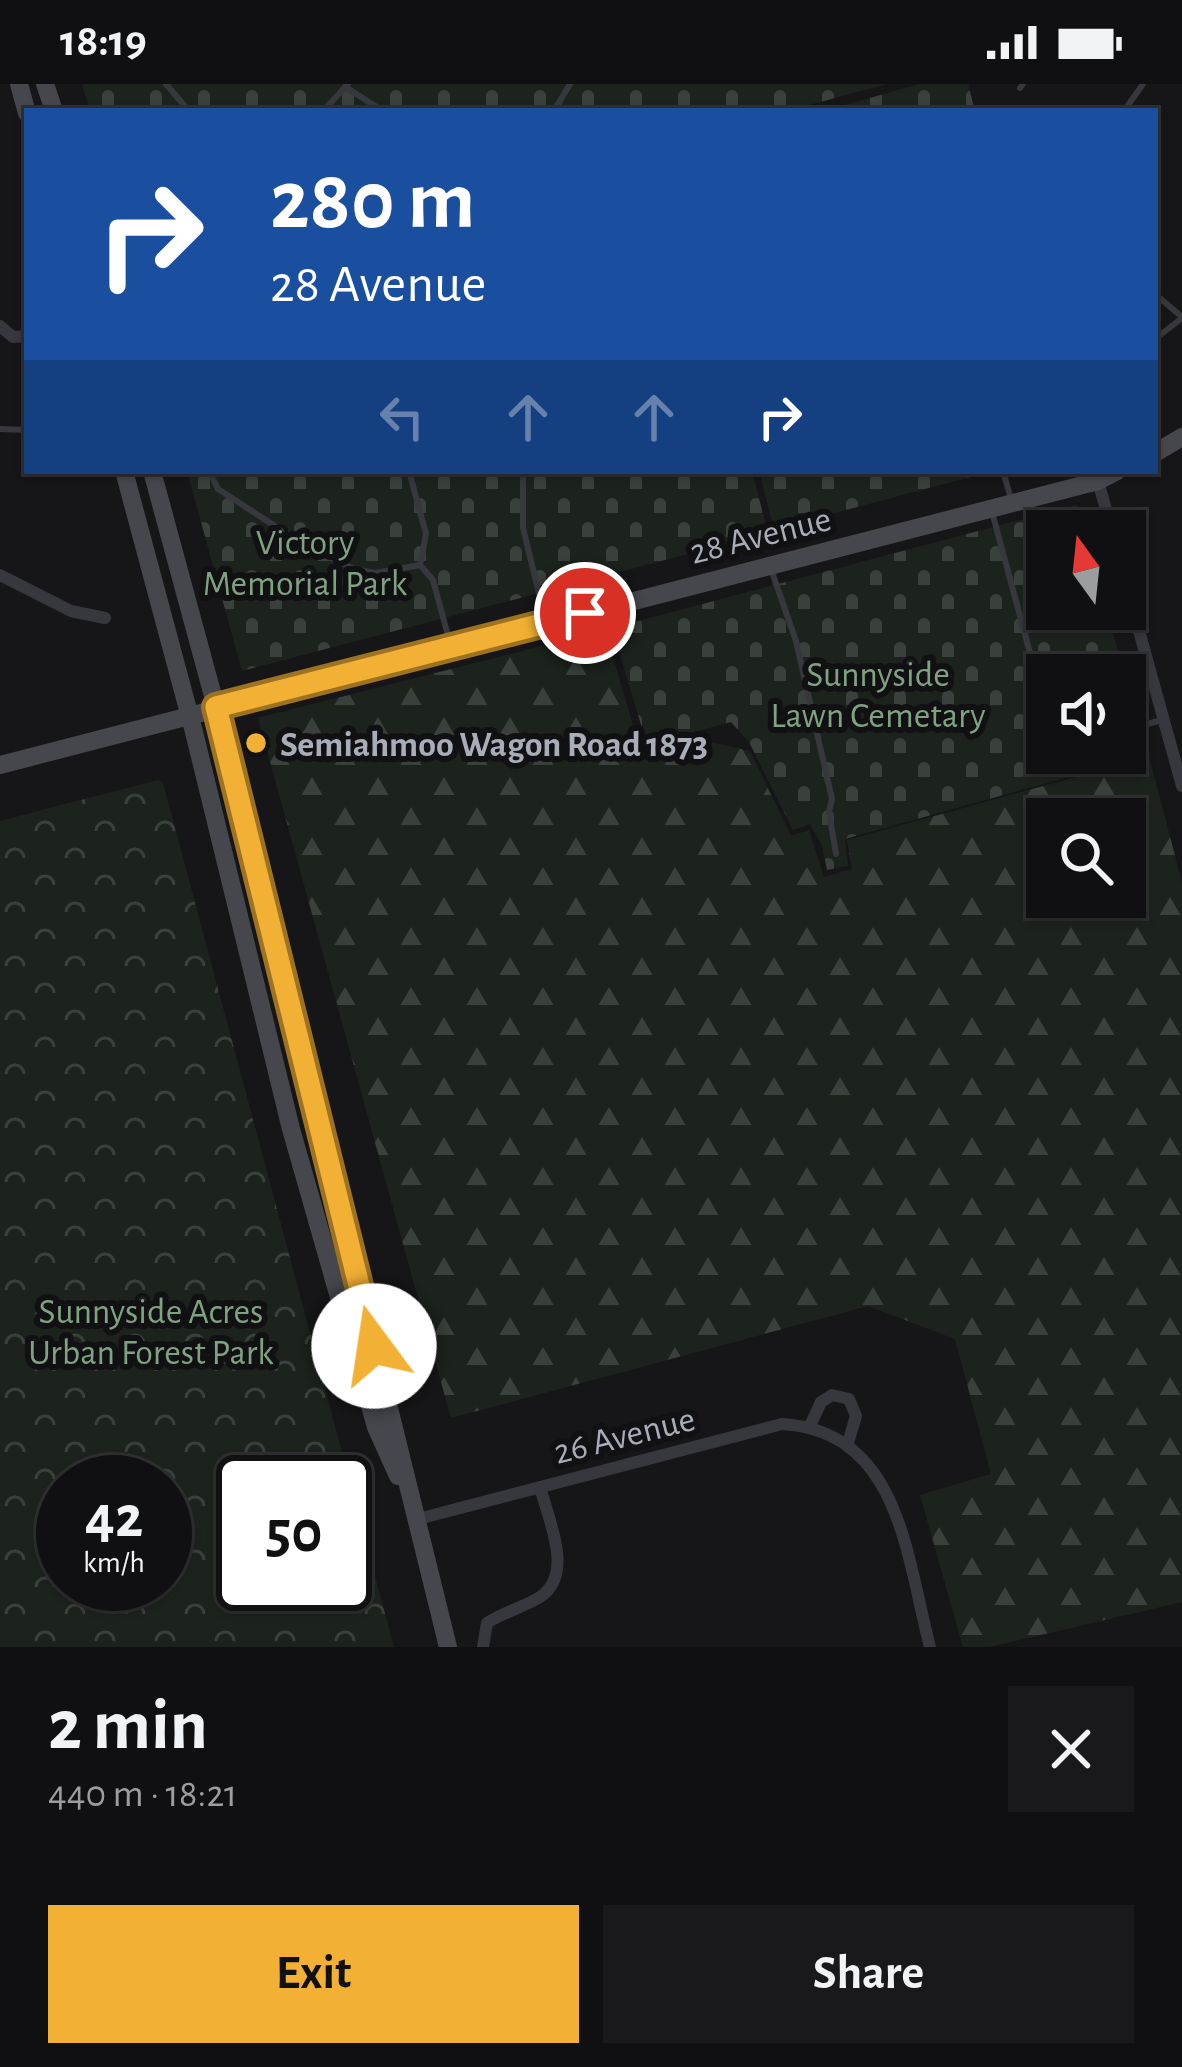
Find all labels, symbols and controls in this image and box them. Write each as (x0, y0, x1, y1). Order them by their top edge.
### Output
text: 18:19 (60, 19, 147, 64)
icon: right (72, 156, 228, 312)
text: 280 m (270, 160, 475, 244)
text: 28 Avenue (270, 258, 487, 312)
icon: left (369, 384, 435, 450)
icon: ahead (495, 384, 561, 450)
icon: ahead (621, 384, 687, 450)
icon: right (747, 384, 813, 450)
street label: 28 Avenue (686, 501, 835, 571)
north arrow (1026, 510, 1146, 630)
map controls (1026, 510, 1146, 918)
park label: Victory Memorial Park (203, 525, 408, 602)
pin (534, 562, 636, 664)
icon: arrive (552, 580, 618, 646)
button: sound (1026, 654, 1146, 774)
park label: Sunnyside Lawn Cemetary (770, 657, 986, 734)
place label: Semiahmoo Wagon Road 1873 (280, 727, 708, 763)
marker: Semiahmoo Wagon Road 1873 (243, 730, 269, 756)
button: search (1026, 798, 1146, 918)
position arrow (311, 1283, 437, 1409)
park label: Sunnyside Acres Urban Forest Park (28, 1294, 274, 1371)
street label: 26 Avenue (550, 1401, 699, 1471)
speed limit sign: 50 (216, 1455, 372, 1611)
text: 42 (85, 1488, 143, 1548)
text: km/h (83, 1548, 145, 1578)
button: close (1008, 1686, 1134, 1812)
text: 2 min (48, 1690, 208, 1762)
text: 440 m · 18:21 (48, 1775, 238, 1814)
button: Exit (48, 1905, 579, 2043)
button: Share (603, 1905, 1134, 2043)

